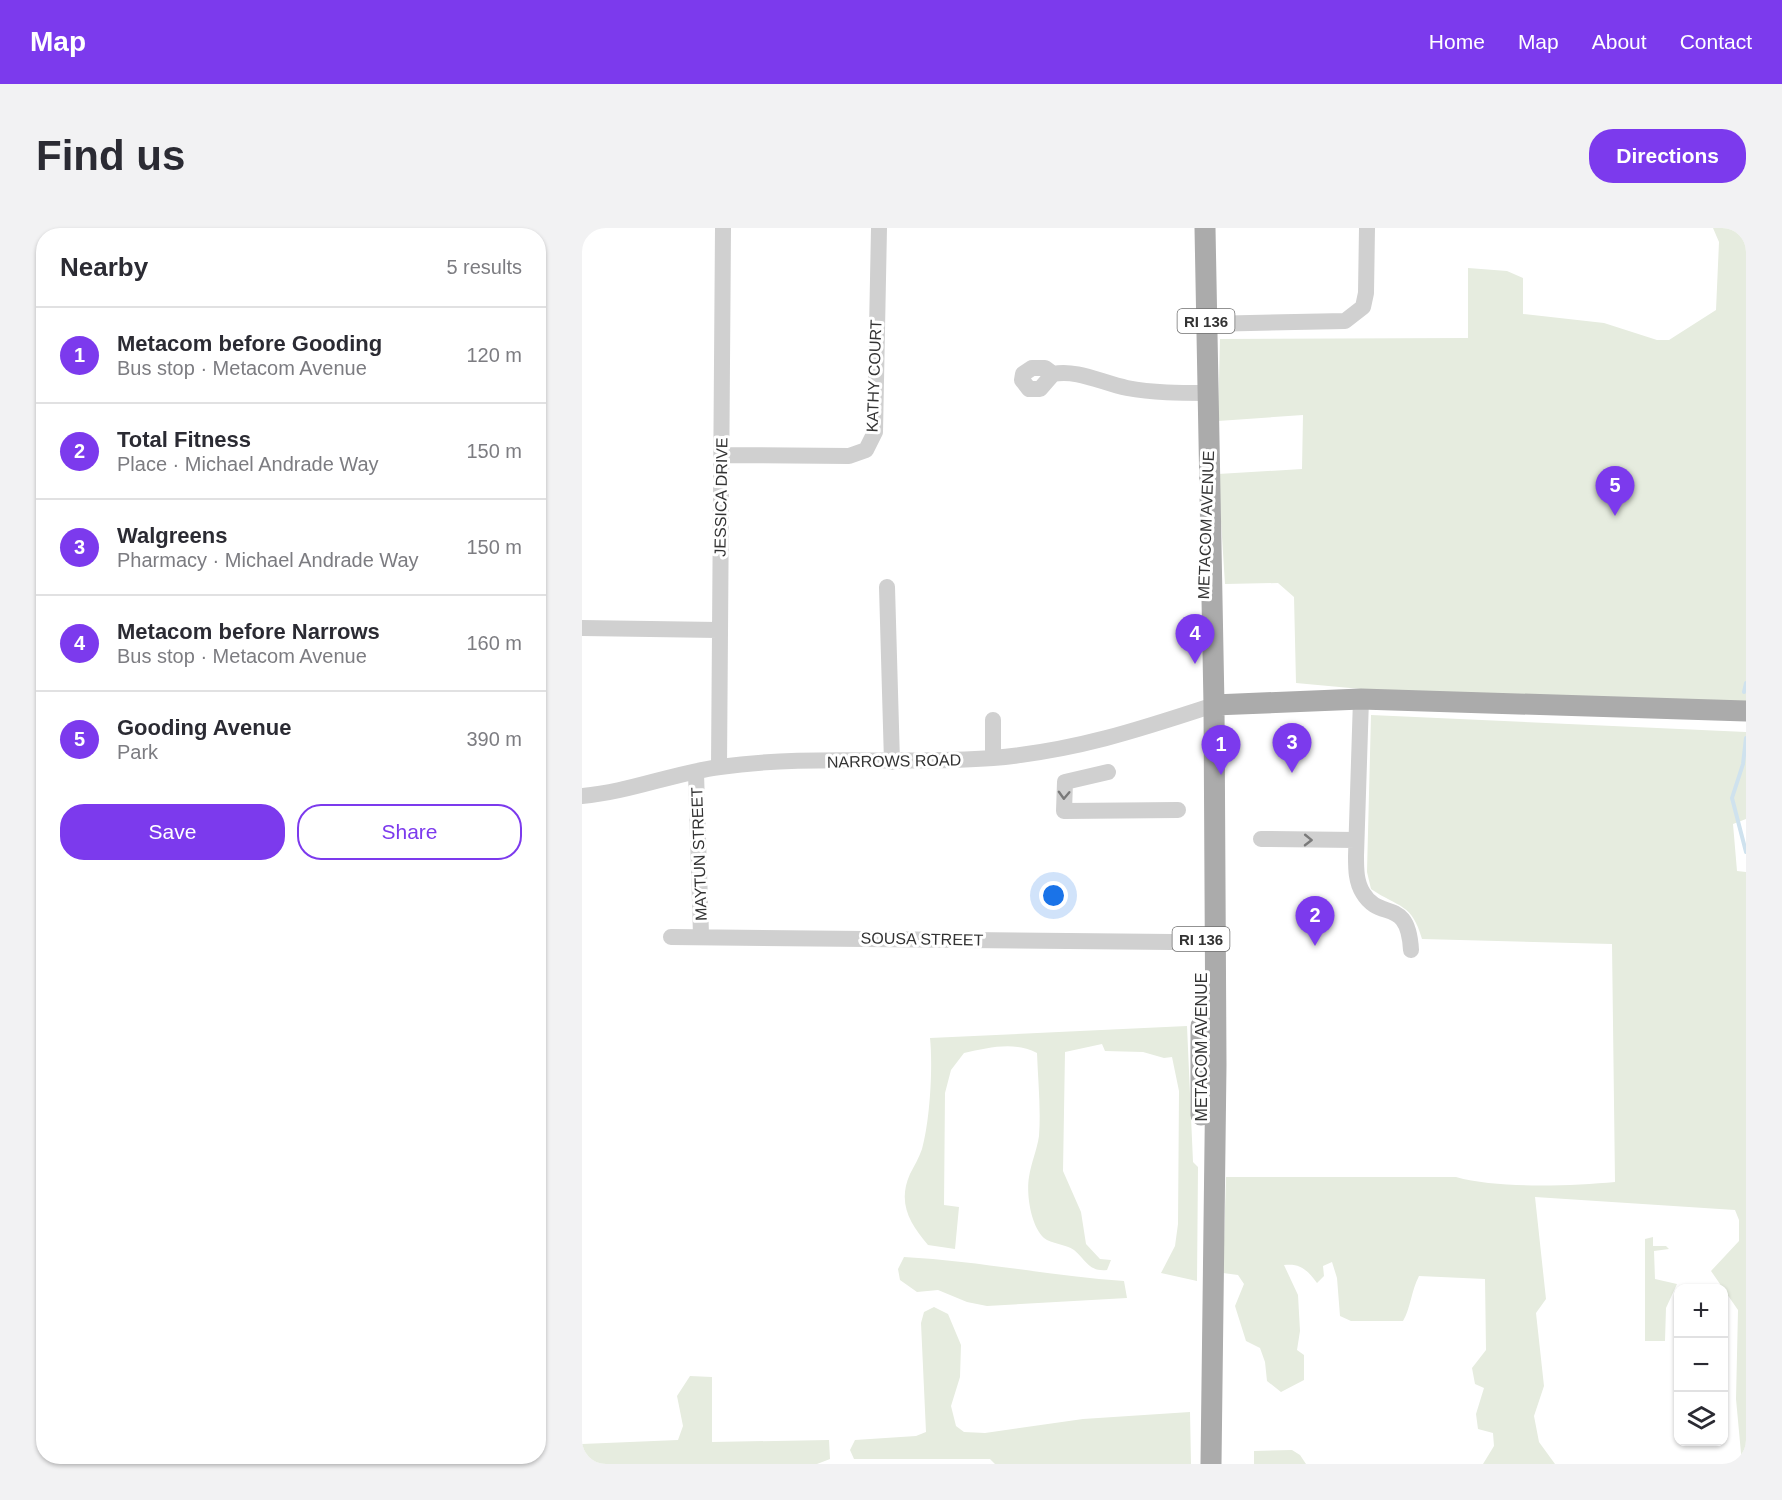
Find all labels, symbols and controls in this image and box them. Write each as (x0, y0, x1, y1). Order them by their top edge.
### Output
text: Map (30, 26, 86, 57)
text: Home (1429, 30, 1485, 53)
text: Map (1518, 30, 1559, 53)
text: About (1592, 30, 1647, 53)
text: Contact (1680, 30, 1752, 53)
button: Directions (1589, 129, 1746, 183)
text: Find us (36, 132, 185, 179)
text: Nearby (60, 252, 148, 282)
text: 5 results (446, 256, 522, 278)
road number: RI 136 (1178, 309, 1234, 333)
street label: KATHY COURT (864, 319, 884, 433)
text: Metacom before Gooding (117, 331, 382, 356)
text: 1 (74, 344, 85, 366)
text: 120 m (466, 344, 522, 366)
text: Bus stop · Metacom Avenue (117, 357, 367, 379)
text: Total Fitness (117, 427, 251, 452)
street label: JESSICA DRIVE (711, 437, 731, 557)
text: 2 (74, 440, 85, 462)
text: 150 m (466, 440, 522, 462)
street label: METACOM AVENUE (1195, 450, 1217, 600)
text: Place · Michael Andrade Way (117, 453, 379, 475)
pin: 5 (1596, 466, 1634, 516)
text: Walgreens (117, 523, 227, 548)
text: 3 (74, 536, 85, 558)
text: 150 m (466, 536, 522, 558)
text: Pharmacy · Michael Andrade Way (117, 549, 419, 571)
pin: 4 (1176, 614, 1214, 664)
text: Metacom before Narrows (117, 619, 380, 644)
text: 4 (74, 632, 85, 654)
text: 160 m (466, 632, 522, 654)
text: Bus stop · Metacom Avenue (117, 645, 367, 667)
text: Gooding Avenue (117, 715, 291, 740)
pin: 3 (1272, 724, 1312, 773)
pin: 1 (1202, 726, 1240, 775)
text: 5 (74, 728, 85, 750)
text: 390 m (466, 728, 522, 750)
text: Park (117, 741, 158, 763)
street label: NARROWS ROAD (827, 751, 961, 771)
street label: MAYTUN STREET (688, 787, 710, 921)
one-way arrow (1058, 791, 1070, 800)
button: Save (60, 804, 285, 860)
button: Share (297, 804, 522, 860)
one-way arrow (1304, 833, 1313, 846)
your location (1039, 881, 1068, 910)
pin: 2 (1296, 896, 1334, 946)
road number: RI 136 (1172, 927, 1230, 951)
street label: SOUSA STREET (861, 929, 984, 949)
street label: METACOM AVENUE (1193, 973, 1210, 1121)
map controls (1674, 1284, 1728, 1446)
button: + (1674, 1284, 1728, 1338)
button: − (1674, 1338, 1728, 1392)
button: layers (1674, 1392, 1728, 1446)

